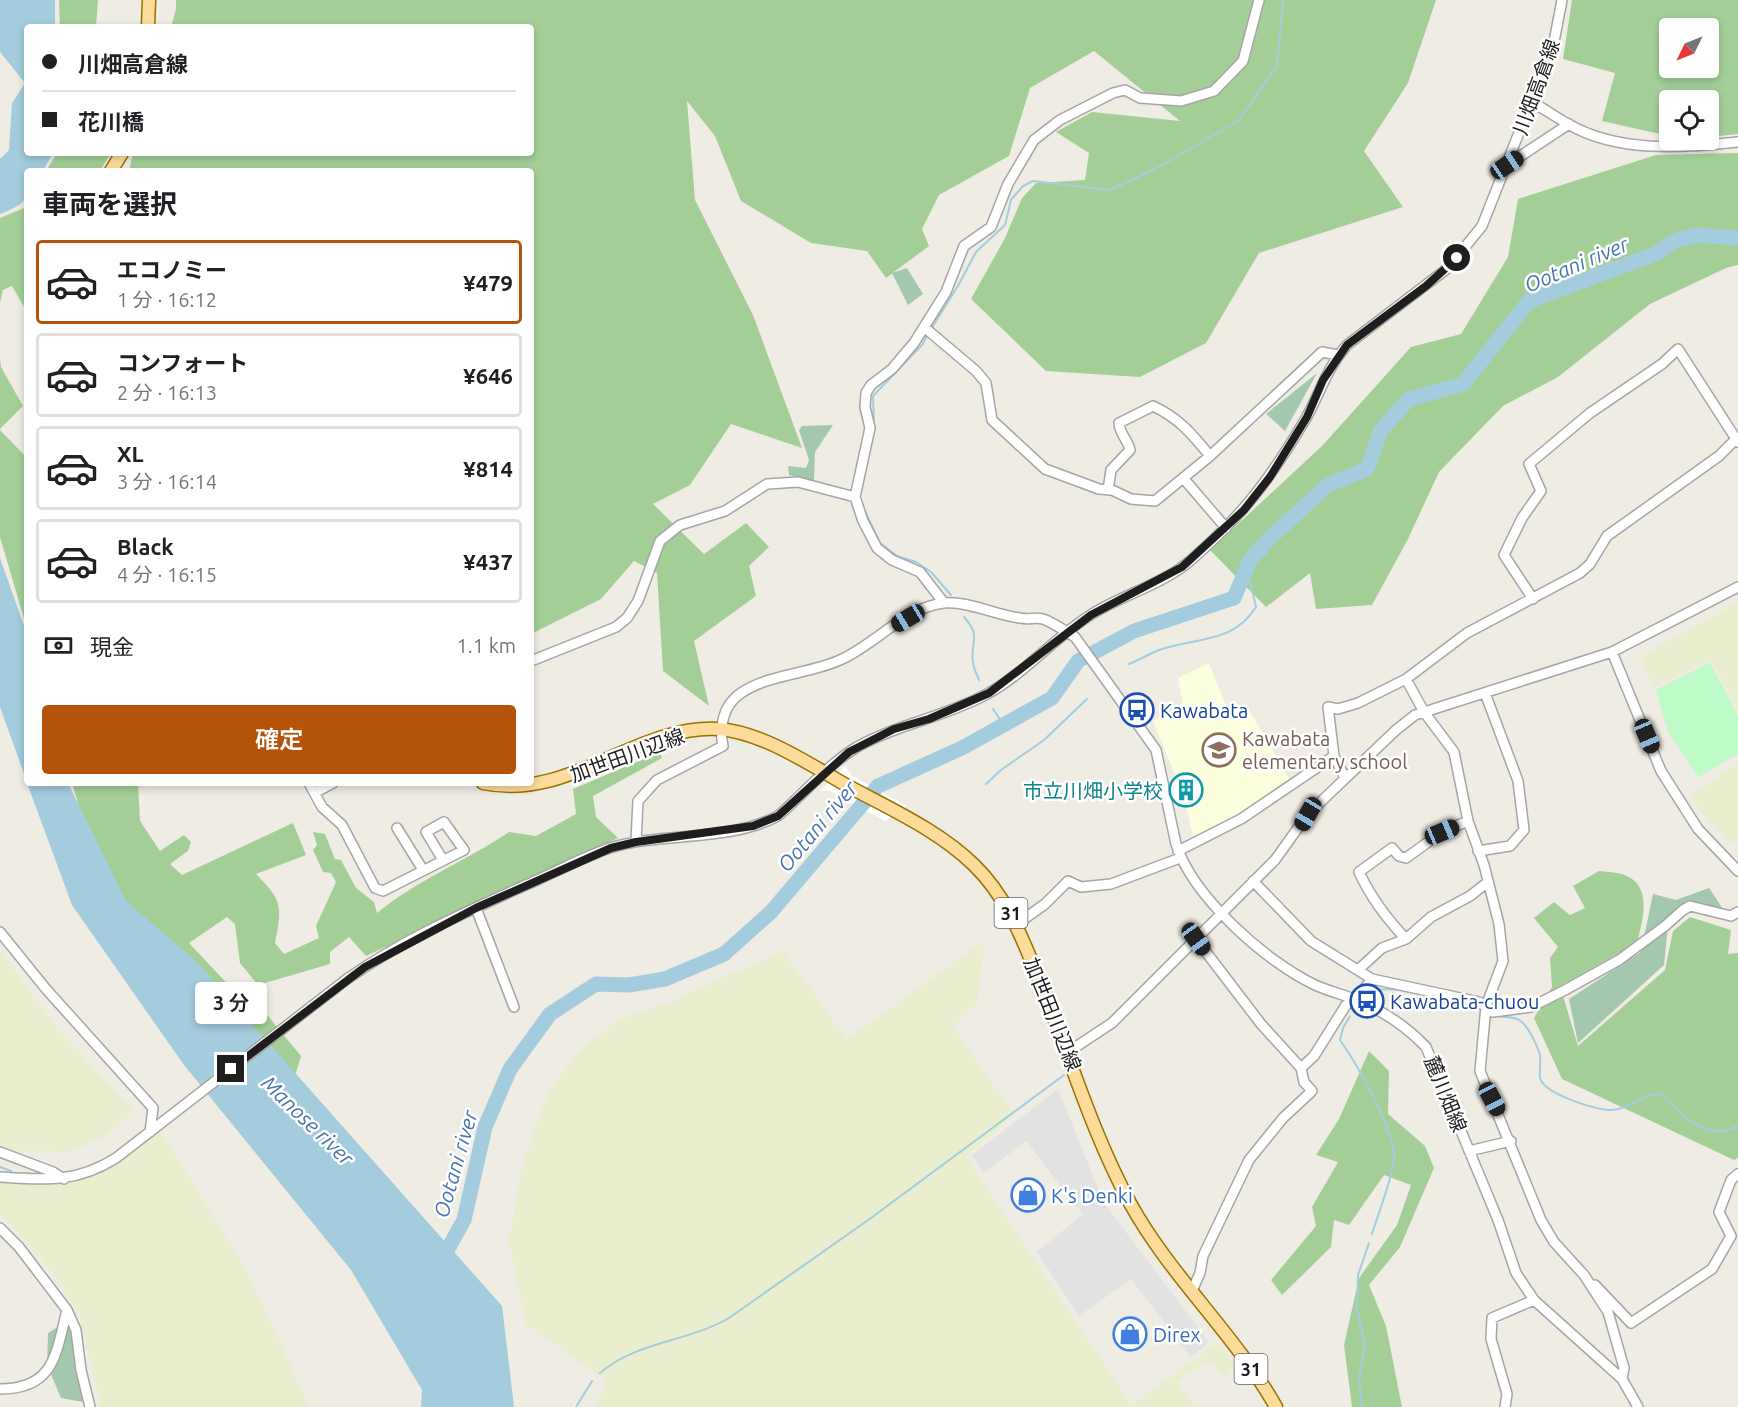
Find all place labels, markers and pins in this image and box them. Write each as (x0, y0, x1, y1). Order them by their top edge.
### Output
bus stop icon: Kawabata (1119, 692, 1155, 728)
place label: Kawabata (1160, 699, 1248, 722)
place label: Kawabata elementary school (1242, 727, 1407, 773)
school or university icon: Kawabata elementary school (1201, 732, 1237, 768)
building icon: 市立川畑小学校 (1168, 772, 1204, 808)
place label: 市立川畑小学校 (1023, 779, 1163, 802)
bus stop icon: Kawabata-chuou (1349, 983, 1385, 1019)
place label: Kawabata-chuou (1390, 990, 1539, 1013)
shop icon: K's Denki (1010, 1177, 1046, 1213)
place label: K's Denki (1051, 1184, 1133, 1207)
shop icon: Direx (1112, 1316, 1148, 1352)
place label: Direx (1153, 1323, 1201, 1346)

